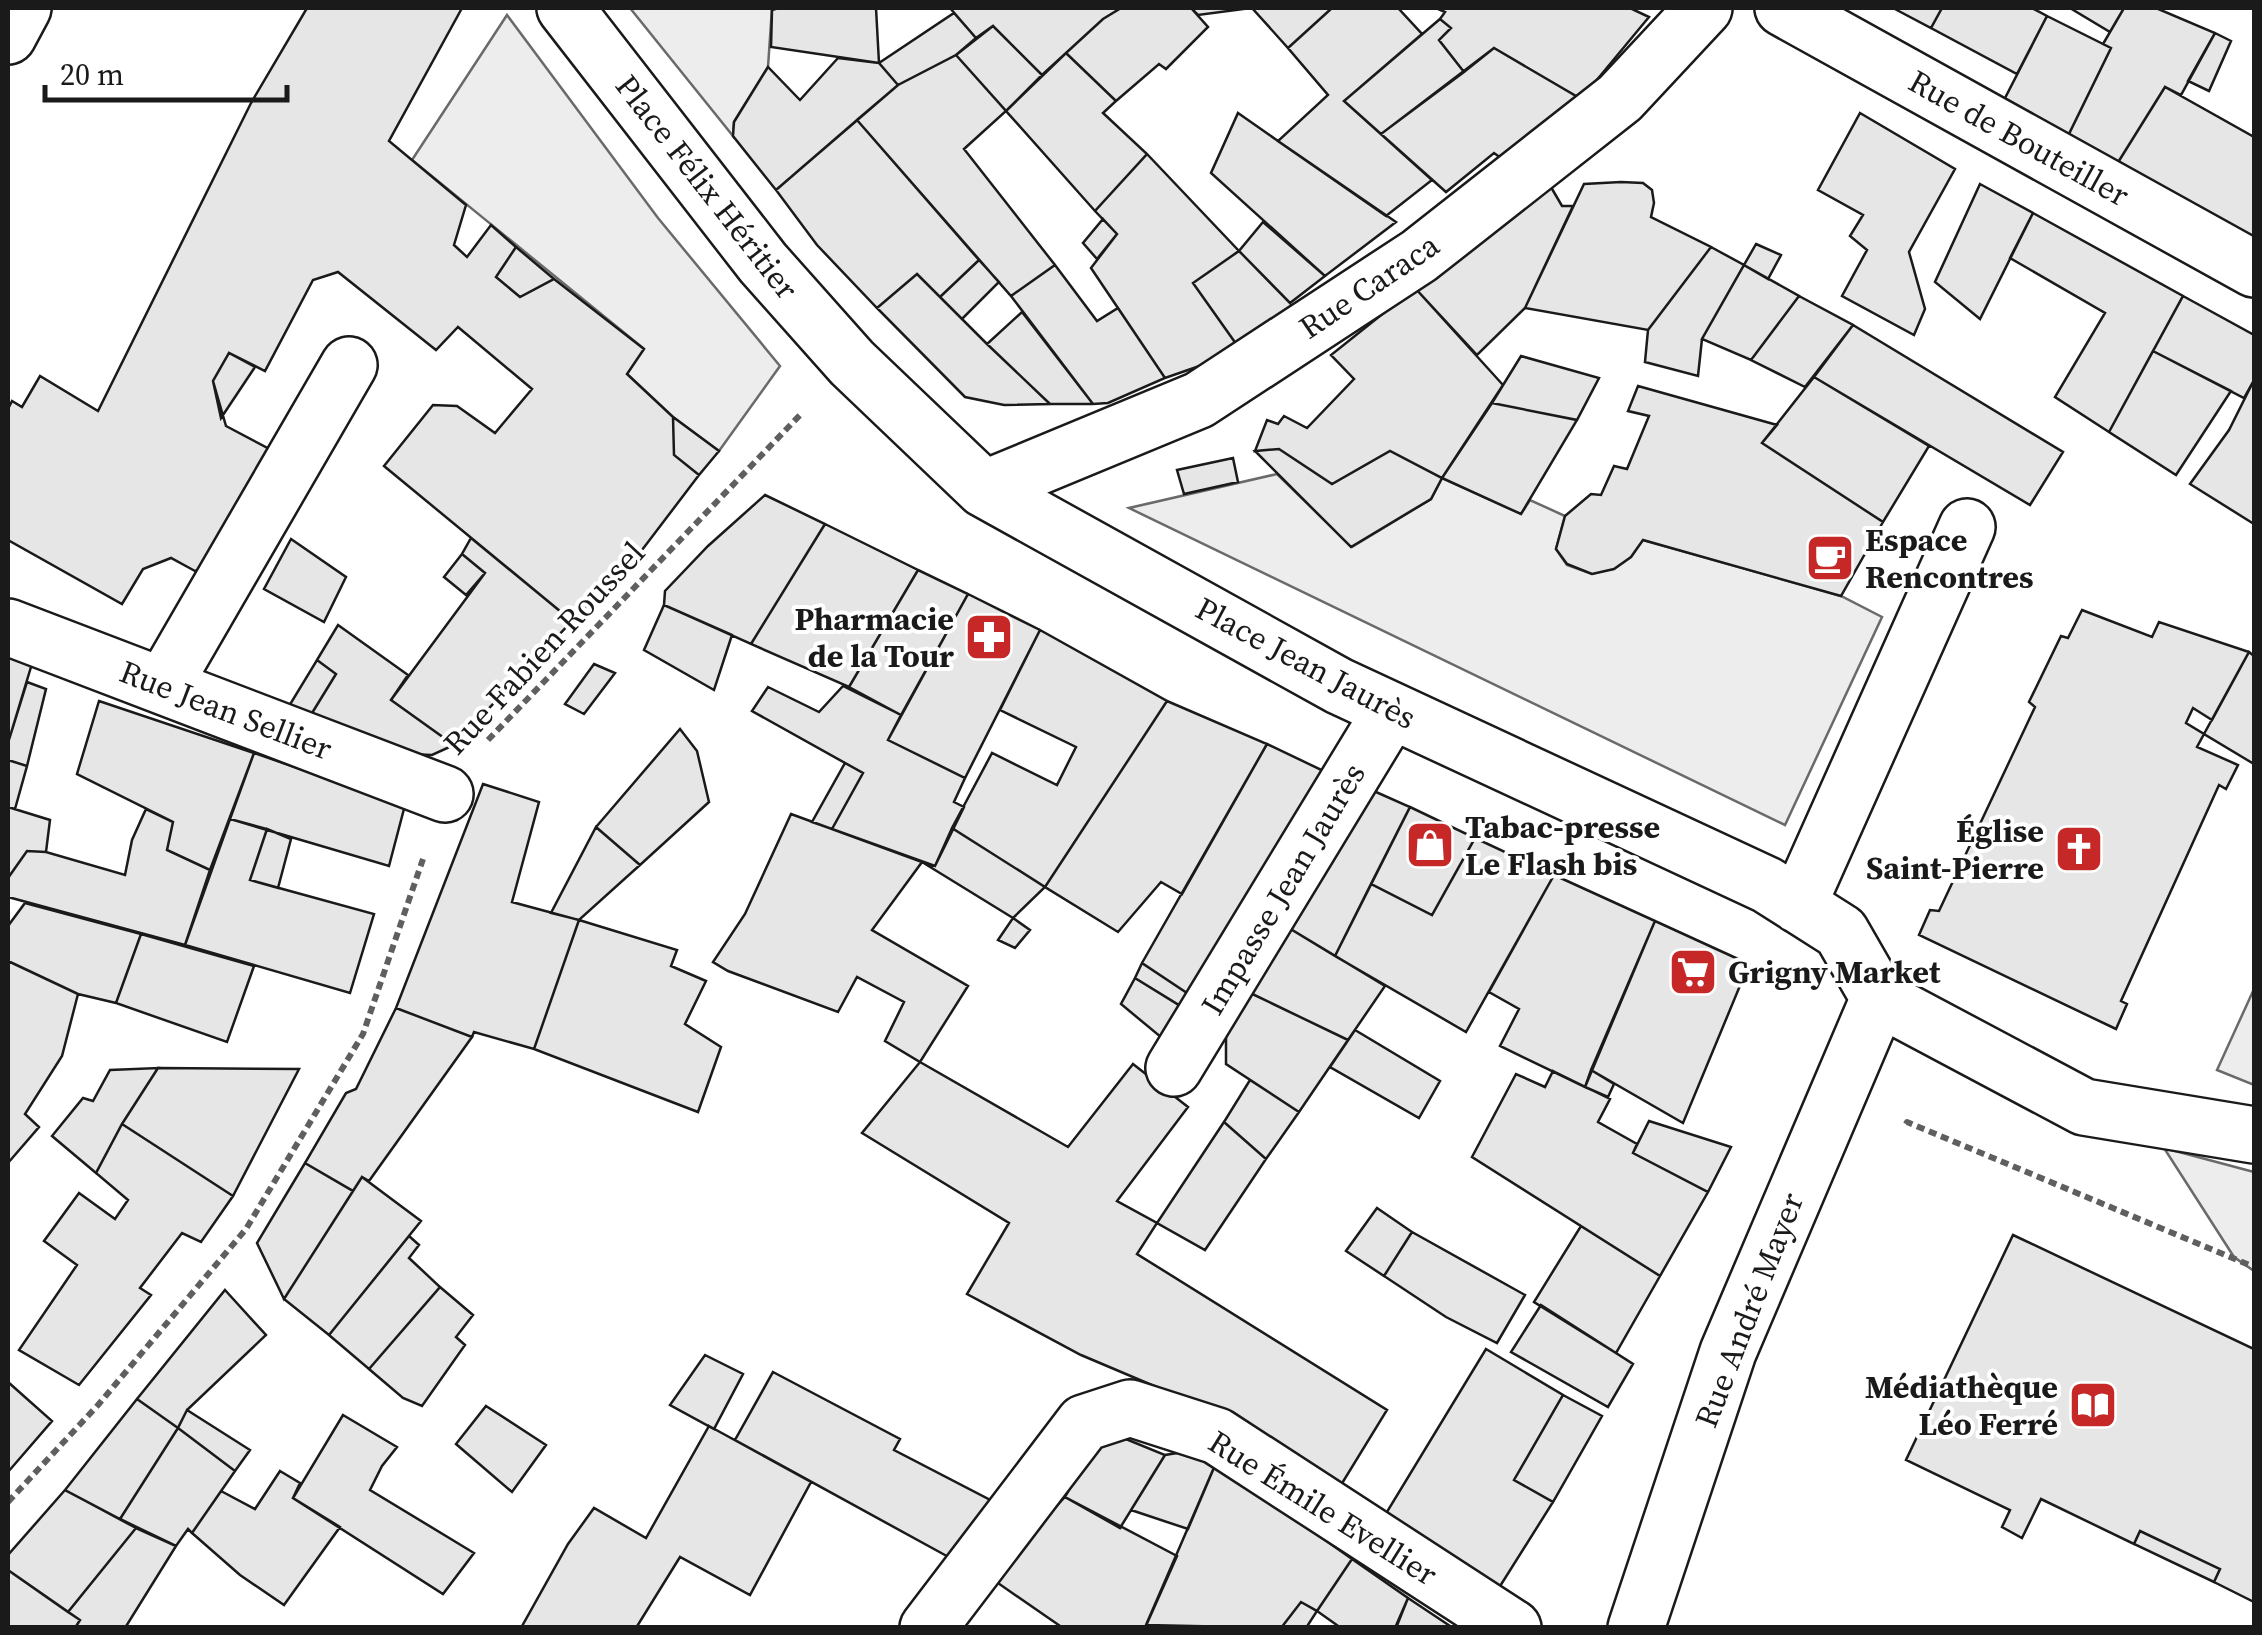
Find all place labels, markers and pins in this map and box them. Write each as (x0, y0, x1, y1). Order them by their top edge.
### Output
place label: Espace Rencontres (1865, 518, 2034, 599)
cafe icon: Espace Rencontres (1804, 532, 1856, 584)
place label: Pharmacie de la Tour (795, 597, 954, 678)
pharmacy icon: Pharmacie de la Tour (963, 611, 1015, 663)
place label: Tabac-presse Le Flash bis (1465, 805, 1660, 886)
place label: Église Saint-Pierre (1866, 809, 2044, 890)
shop icon: Tabac-presse Le Flash bis (1404, 819, 1456, 871)
church icon: Église Saint-Pierre (2053, 823, 2105, 875)
supermarket icon: Grigny Market (1667, 946, 1719, 998)
place label: Grigny Market (1728, 950, 1941, 994)
place label: Médiathèque Léo Ferré (1865, 1365, 2058, 1446)
library icon: Médiathèque Léo Ferré (2067, 1379, 2119, 1431)

